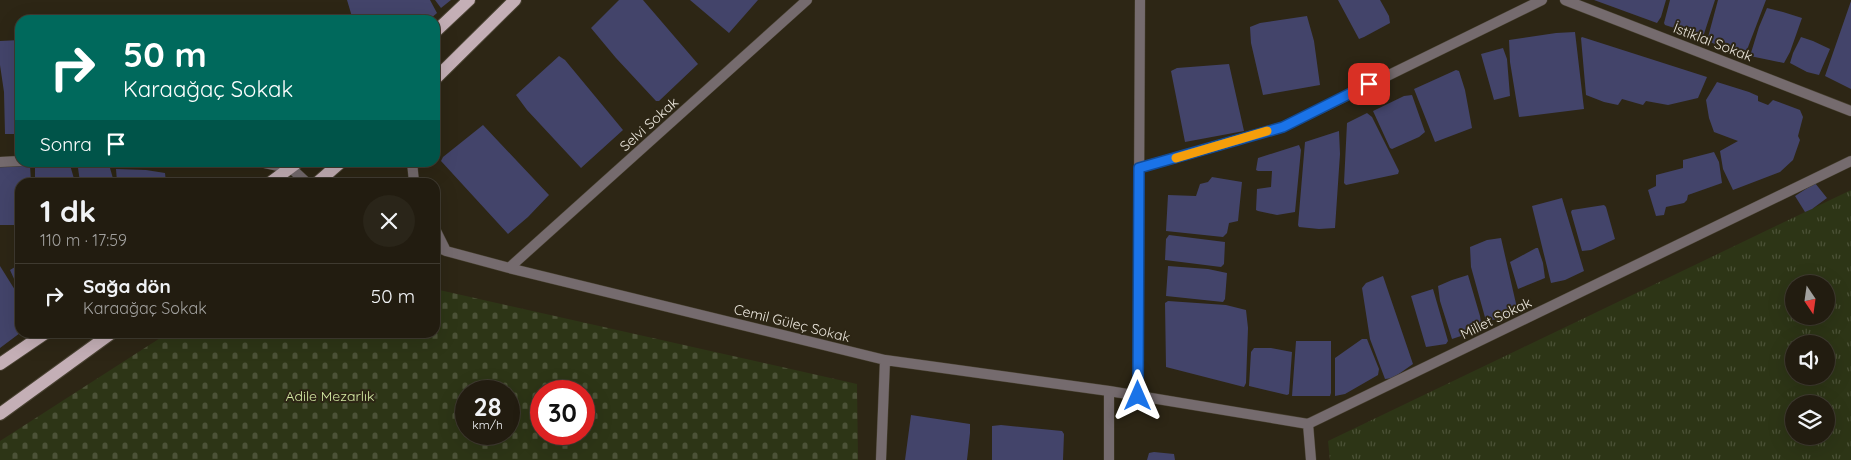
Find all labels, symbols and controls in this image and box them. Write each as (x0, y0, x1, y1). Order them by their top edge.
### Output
street label: İstiklal Sokak (1671, 19, 1755, 65)
text: 50 m (123, 32, 207, 76)
icon: right (40, 35, 105, 100)
pin (1348, 63, 1390, 105)
icon: arrive (1355, 70, 1383, 98)
text: Karaağaç Sokak (123, 75, 293, 103)
street label: Selvi Sokak (616, 93, 682, 155)
icon: arrive (102, 130, 130, 158)
text: Sonra (40, 132, 92, 156)
text: 1 dk (40, 192, 96, 230)
button: close (363, 195, 415, 247)
text: 110 m · 17:59 (40, 230, 127, 250)
text: Sağa dön (83, 274, 171, 298)
north arrow (1785, 275, 1835, 325)
map controls (1785, 275, 1835, 445)
icon: right (40, 282, 68, 310)
text: 50 m (371, 284, 415, 308)
street label: Millet Sokak (1457, 293, 1535, 343)
text: Karaağaç Sokak (83, 298, 207, 318)
street label: Cemil Güleç Sokak (732, 300, 852, 346)
button: sound (1785, 335, 1835, 385)
position arrow (1111, 369, 1163, 421)
speed limit sign: 30 (530, 380, 595, 445)
park label: Adile Mezarlık (285, 387, 375, 405)
text: 28 (474, 391, 501, 422)
button: layers (1785, 395, 1835, 445)
text: km/h (472, 417, 503, 432)

